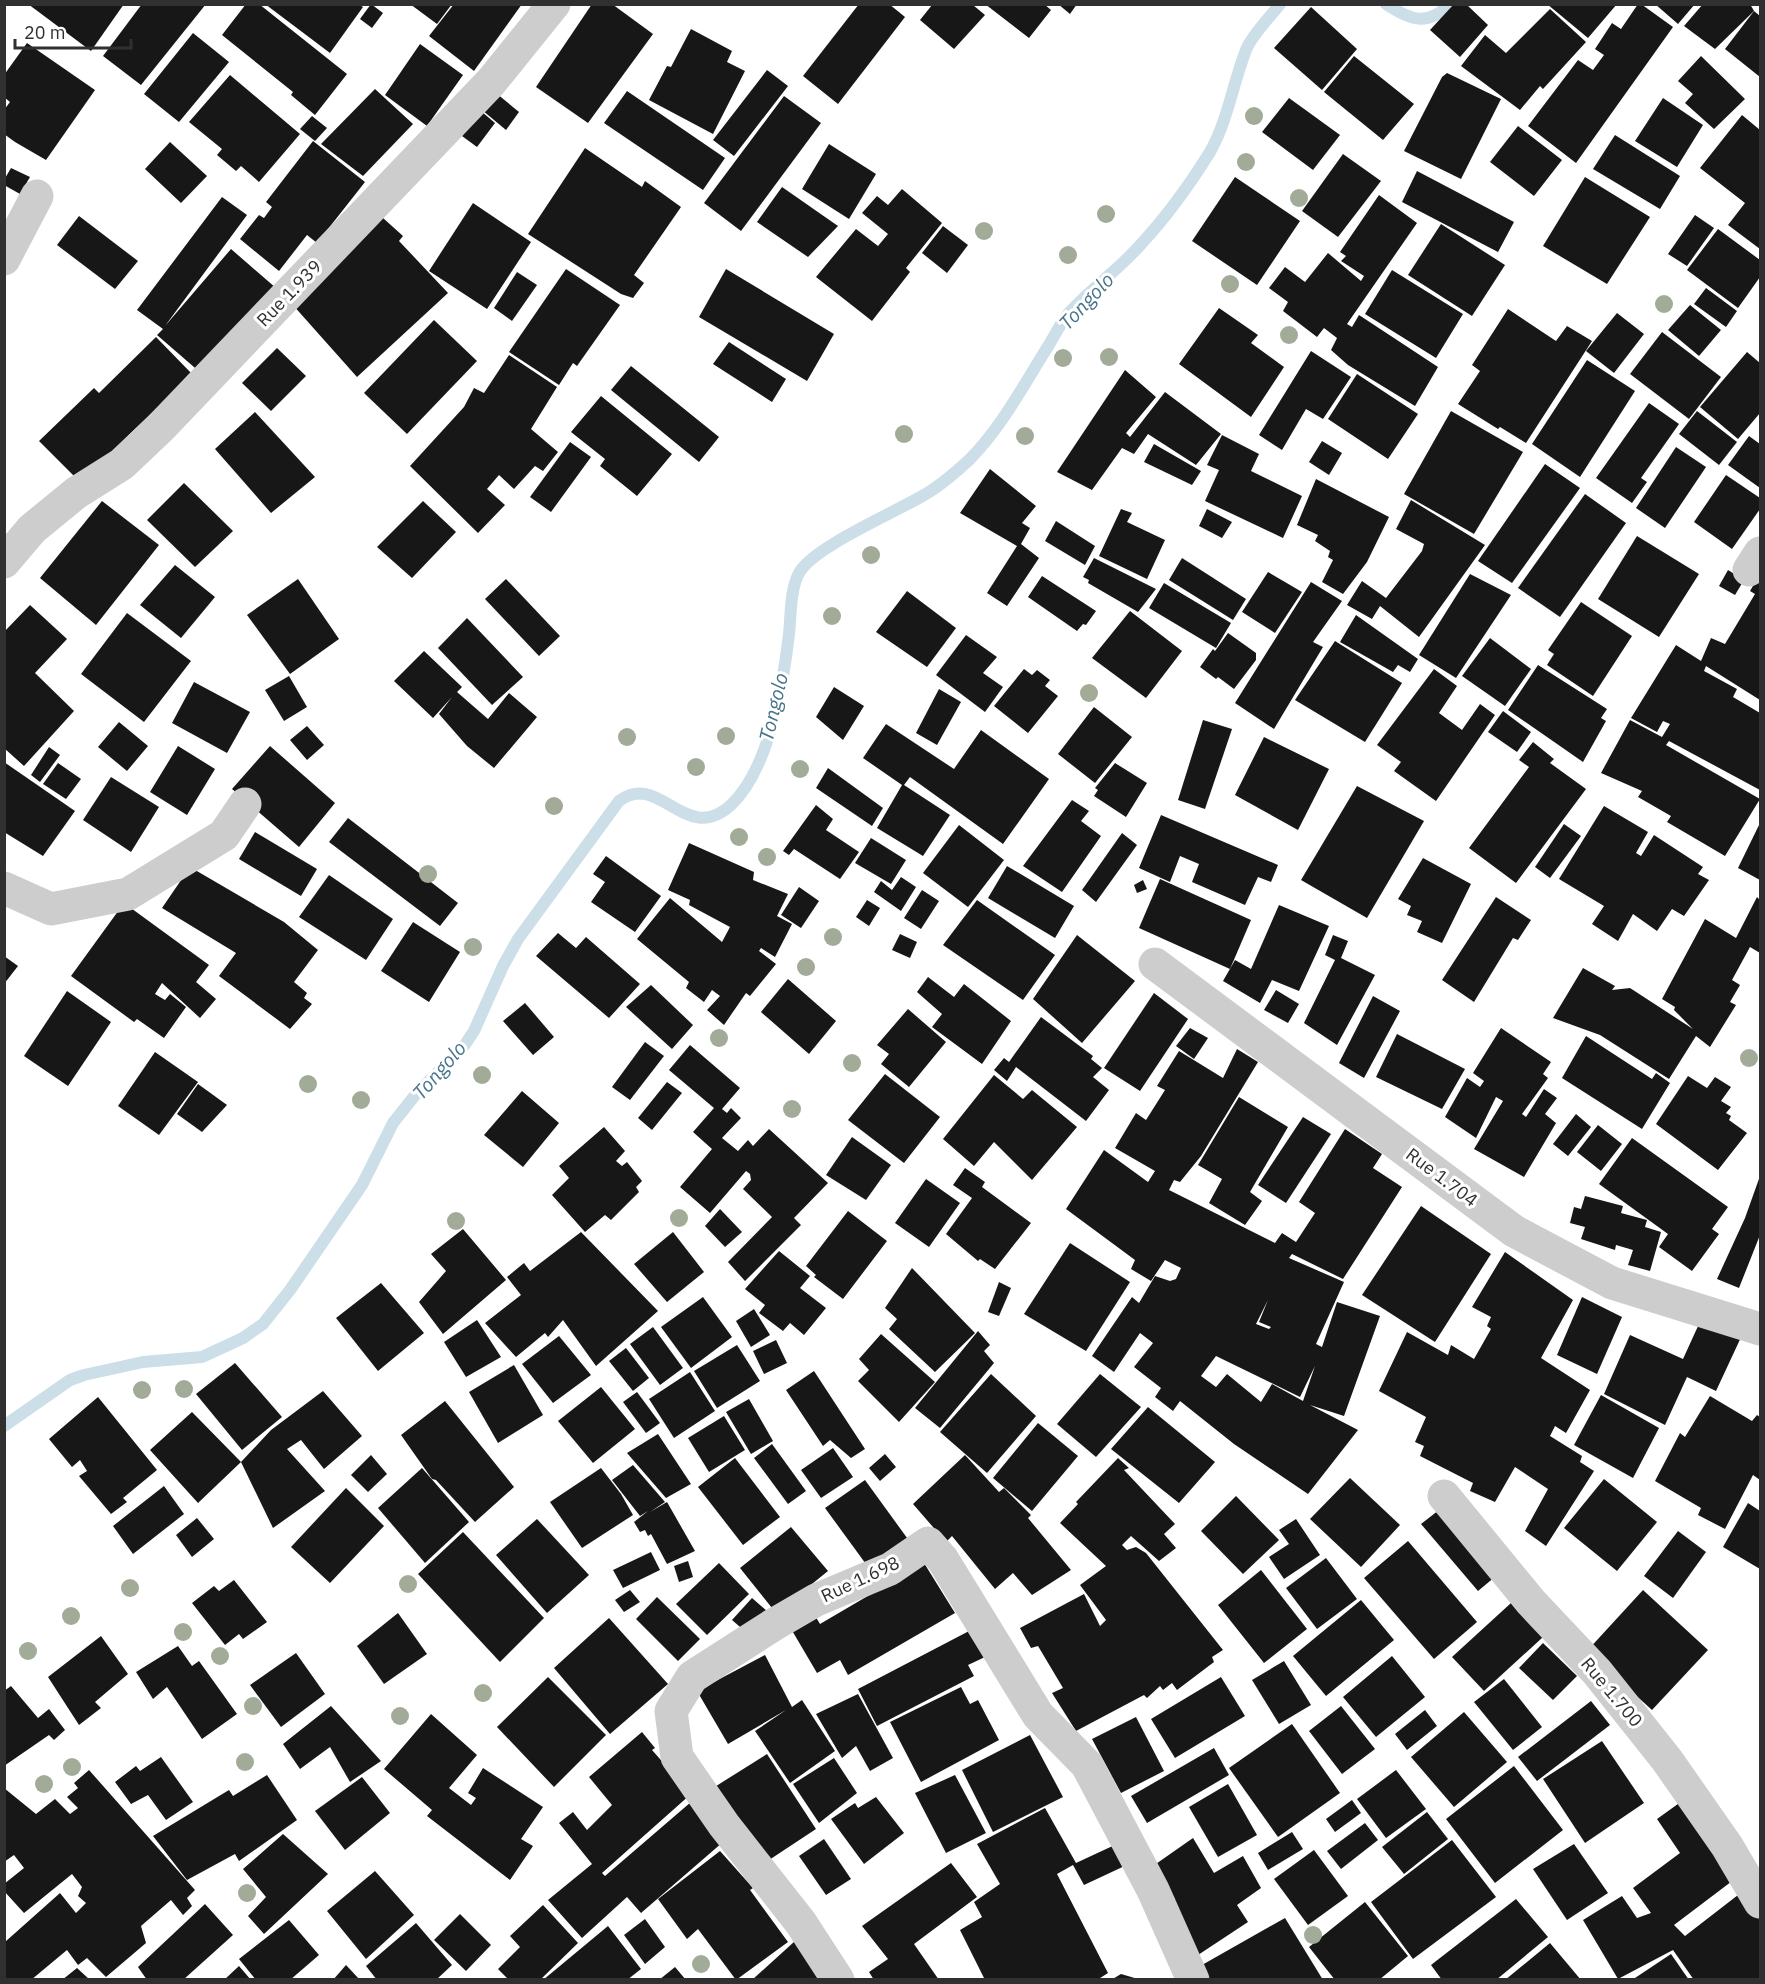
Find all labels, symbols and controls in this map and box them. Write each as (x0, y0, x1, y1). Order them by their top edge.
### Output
scale bar (15, 12, 130, 50)
text: 20 m (24, 21, 66, 44)
street label: Rue 1.939 (252, 255, 326, 331)
water label: Tongolo (1052, 266, 1120, 336)
water label: Tongolo (752, 670, 794, 744)
water label: Tongolo (406, 1035, 472, 1105)
street label: Rue 1.704 (1402, 1143, 1483, 1212)
street label: Rue 1.698 (817, 1551, 903, 1607)
street label: Rue 1.700 (1576, 1652, 1648, 1732)

